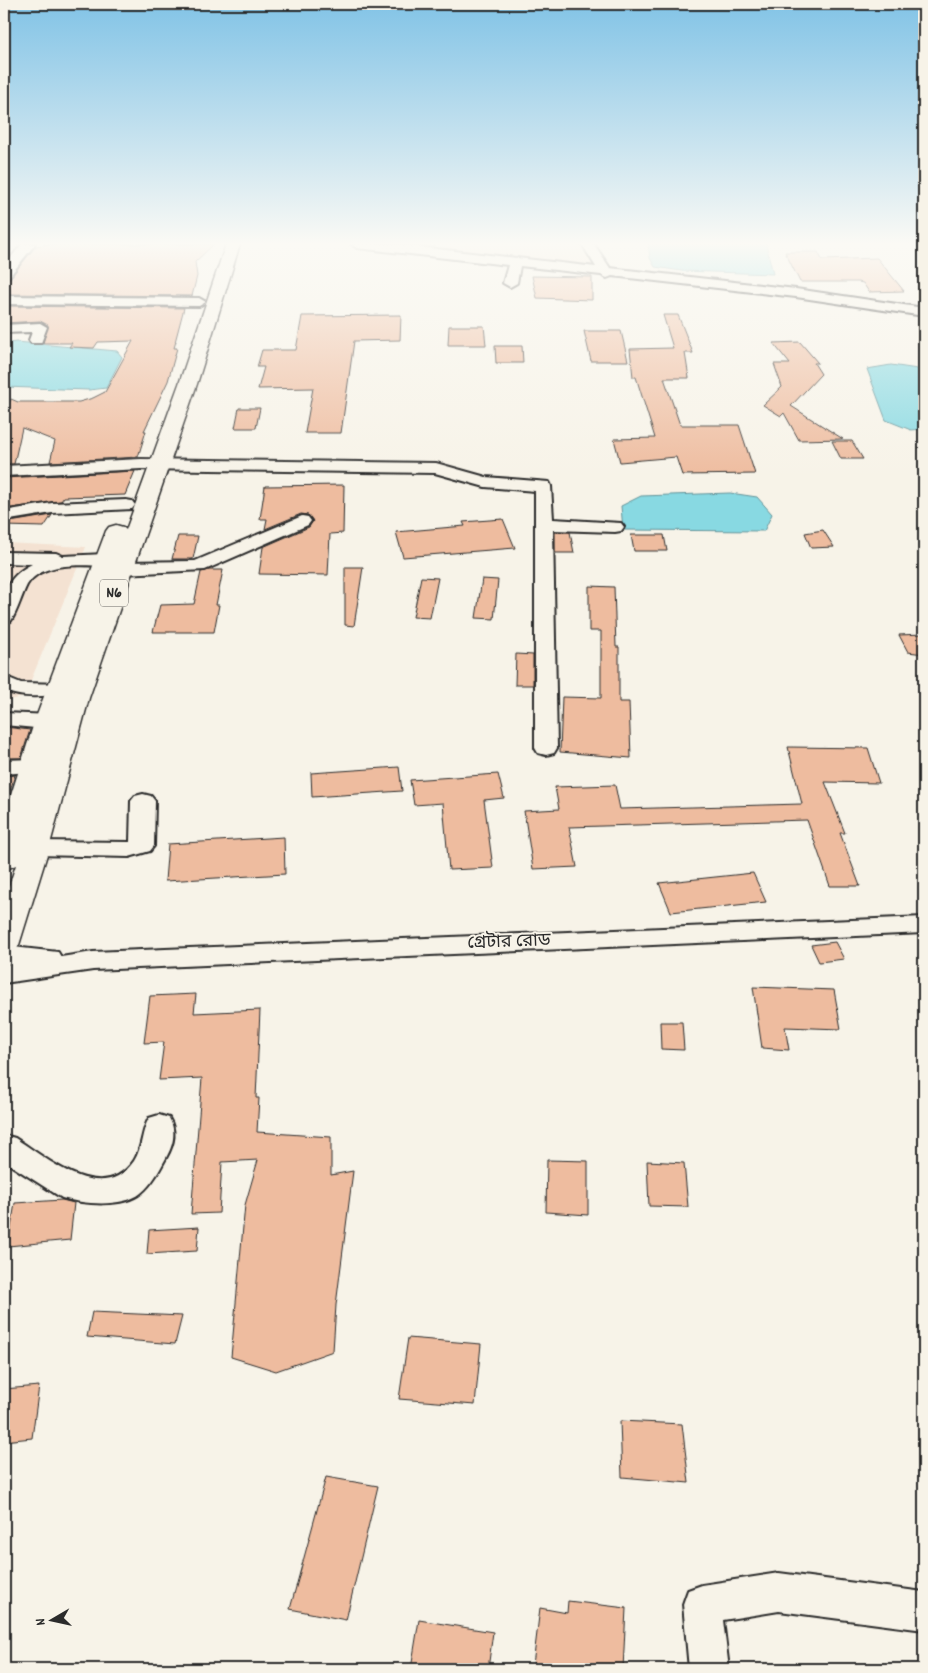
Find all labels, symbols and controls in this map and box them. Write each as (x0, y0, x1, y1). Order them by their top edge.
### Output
road number: N6 (100, 580, 128, 606)
street label: গ্রেটার রোড (467, 929, 551, 957)
north arrow (28, 1596, 78, 1646)
text: N (31, 1617, 52, 1627)

